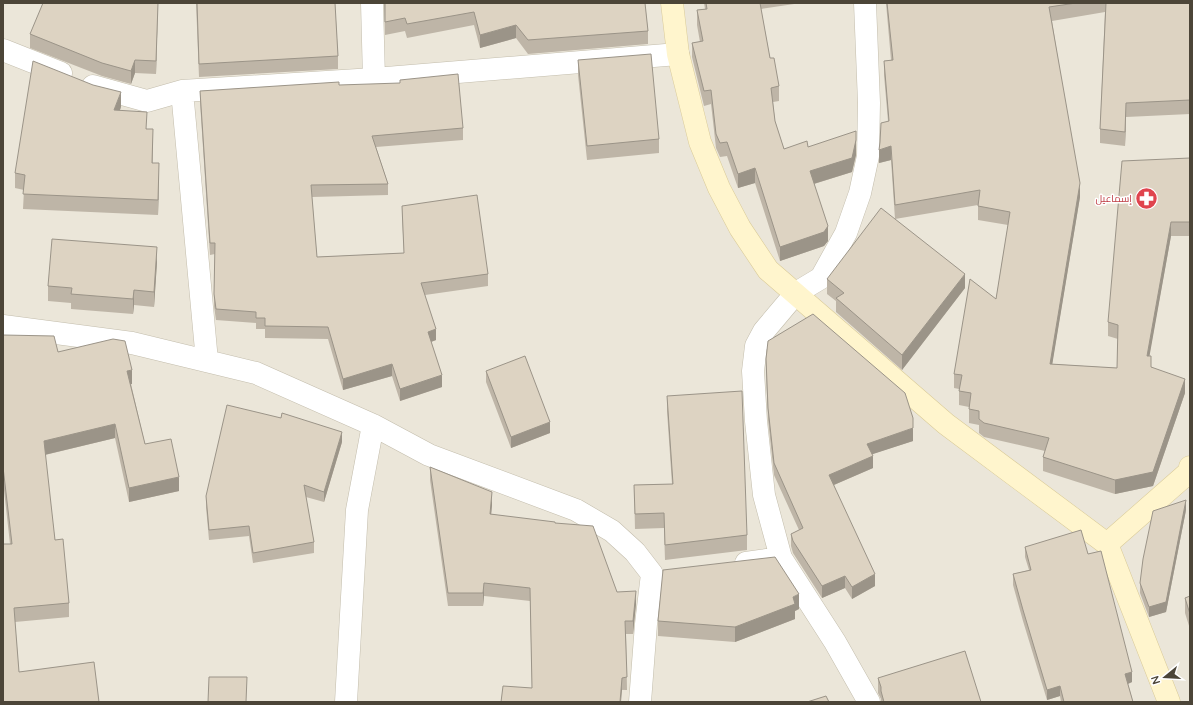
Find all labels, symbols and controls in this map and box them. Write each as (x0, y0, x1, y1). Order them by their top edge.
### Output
pharmacy icon: إسماعيل (1134, 185, 1160, 211)
place label: إسماعيل (1095, 192, 1132, 205)
north arrow (1145, 657, 1185, 697)
text: N (1148, 674, 1163, 686)

